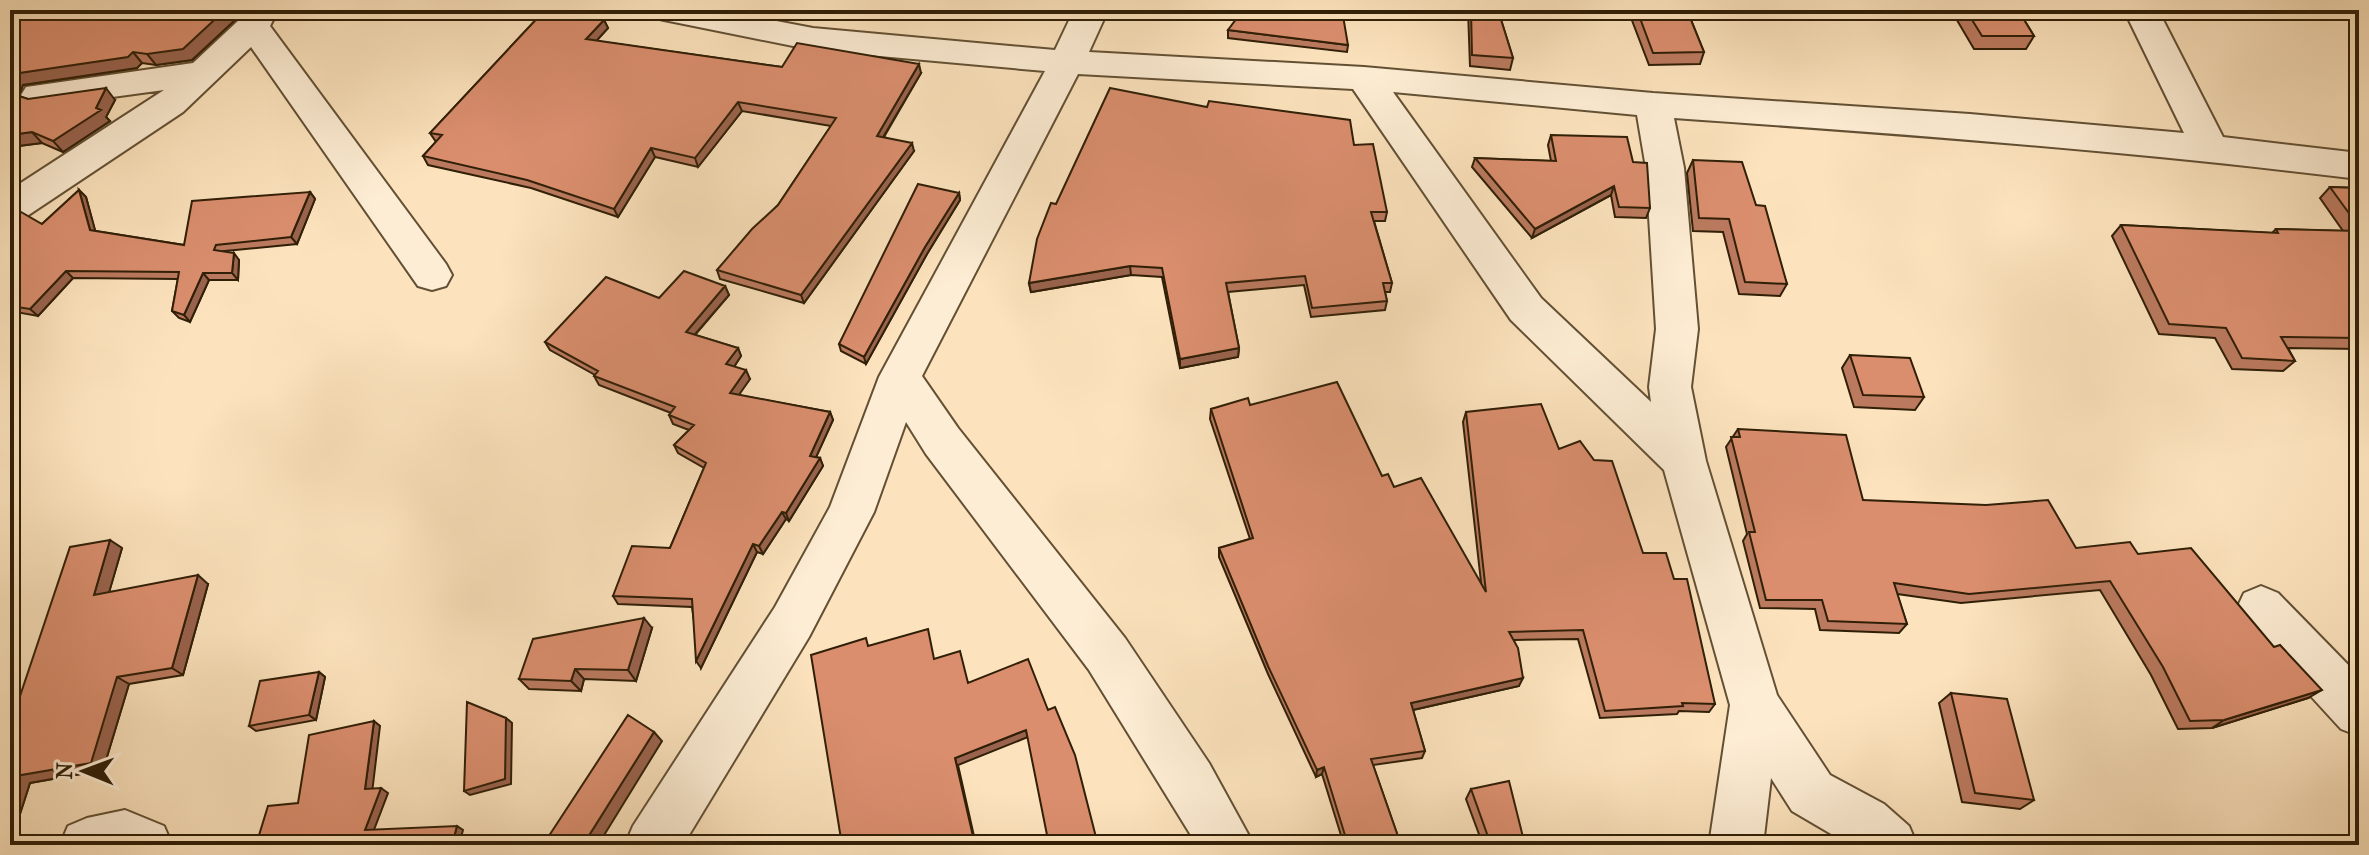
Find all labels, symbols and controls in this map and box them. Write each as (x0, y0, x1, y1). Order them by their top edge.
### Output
north arrow (44, 731, 124, 811)
text: N (52, 762, 78, 779)

